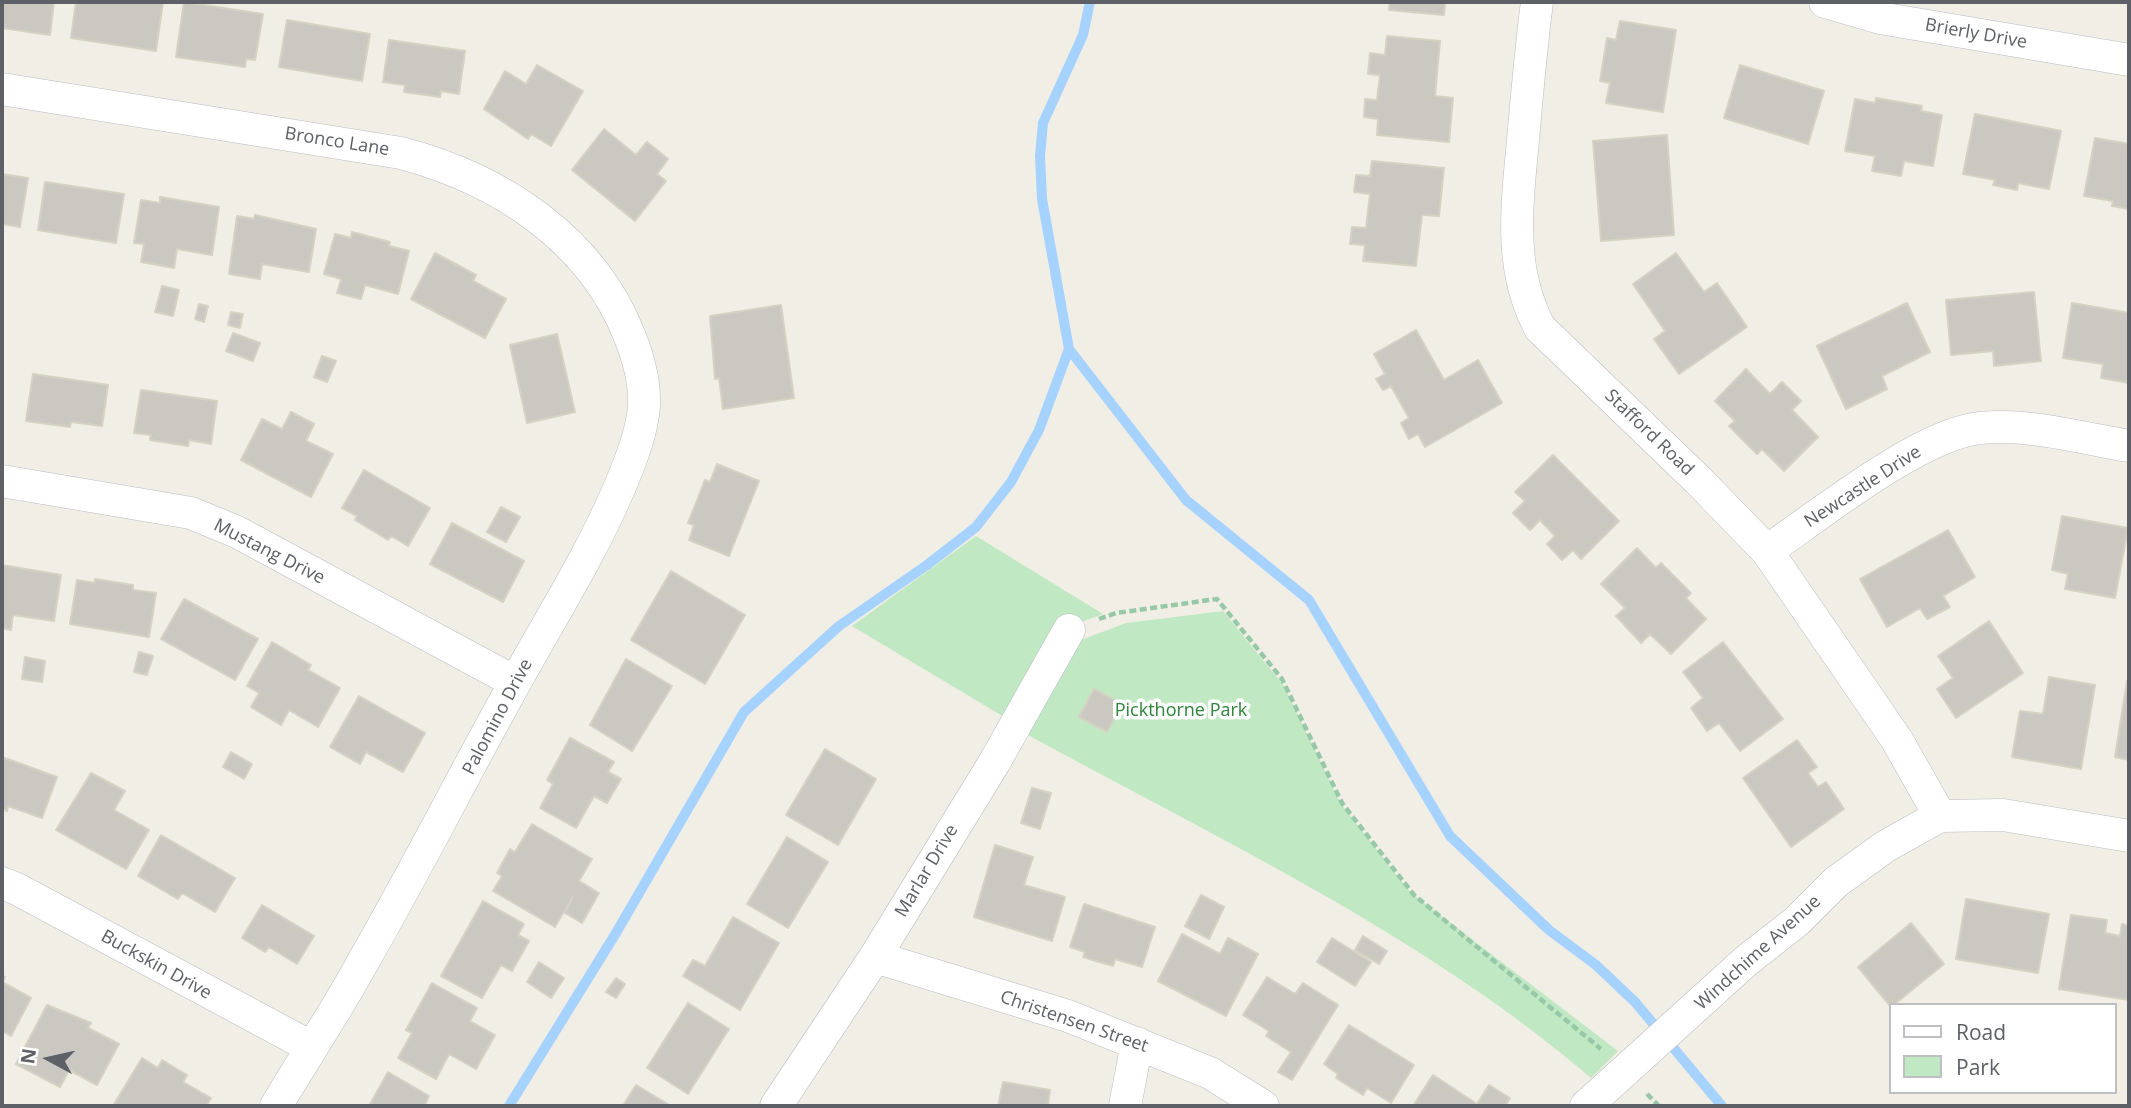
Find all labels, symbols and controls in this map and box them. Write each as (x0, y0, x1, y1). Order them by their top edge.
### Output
street label: Brierly Drive (1923, 14, 2029, 54)
street label: Bronco Lane (283, 123, 391, 161)
street label: Stafford Road (1600, 385, 1698, 481)
street label: Newcastle Drive (1801, 441, 1925, 533)
street label: Mustang Drive (210, 515, 328, 589)
street label: Palomino Drive (458, 655, 538, 779)
park label: Pickthorne Park (1115, 700, 1247, 722)
street label: Marlar Drive (891, 821, 963, 921)
street label: Windchime Avenue (1691, 891, 1825, 1015)
street label: Buckskin Drive (97, 926, 215, 1004)
street label: Christensen Street (997, 987, 1151, 1057)
legend (1890, 1003, 2117, 1094)
text: Road (1956, 1018, 2006, 1046)
north arrow (14, 1024, 84, 1094)
text: N (14, 1047, 42, 1066)
text: Park (1956, 1053, 2000, 1081)

